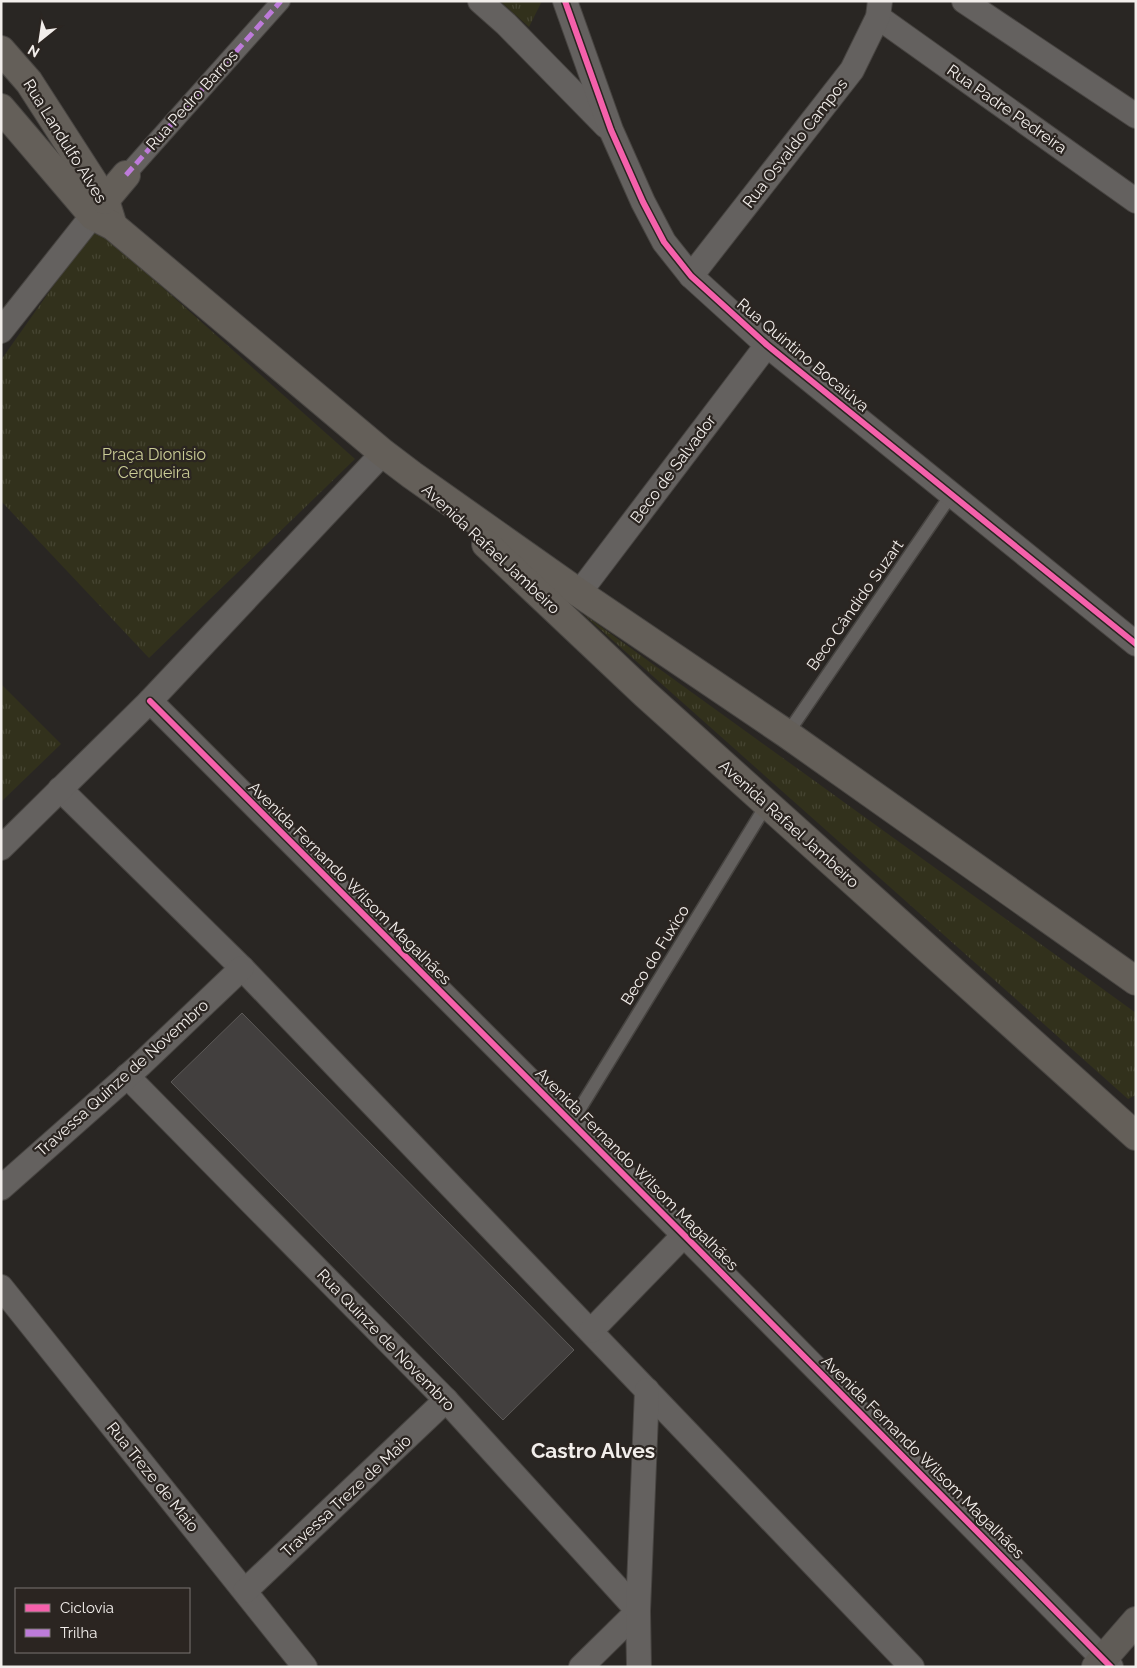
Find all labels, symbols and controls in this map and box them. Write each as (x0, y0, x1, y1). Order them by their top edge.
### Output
north arrow (15, 15, 65, 65)
text: N (25, 42, 42, 61)
street label: Rua Pedro Barros (142, 46, 242, 154)
street label: Rua Padre Pedreira (944, 61, 1070, 157)
street label: Rua Osvaldo Campos (739, 74, 851, 211)
street label: Rua Landulfo Alves (19, 76, 111, 207)
street label: Rua Quintino Bocaiúva (733, 294, 873, 416)
street label: Beco de Salvador (626, 411, 720, 527)
park label: Praça Dionísio Cerqueira (102, 445, 206, 482)
street label: Avenida Rafael Jambeiro (418, 480, 564, 618)
street label: Beco Cândido Suzart (803, 535, 908, 674)
street label: Avenida Rafael Jambeiro (715, 756, 863, 892)
street label: Avenida Fernando Wilsom Magalhães (245, 778, 456, 989)
street label: Beco do Fuxico (617, 902, 693, 1008)
street label: Travessa Quinze de Novembro (32, 995, 212, 1161)
street label: Avenida Fernando Wilsom Magalhães (532, 1064, 743, 1275)
street label: Rua Quinze de Novembro (313, 1265, 459, 1415)
street label: Avenida Fernando Wilsom Magalhães (818, 1352, 1029, 1563)
street label: Rua Treze de Maio (103, 1418, 203, 1536)
street label: Travessa Treze de Maio (277, 1431, 415, 1561)
district label: Castro Alves (531, 1438, 655, 1463)
legend (15, 1588, 190, 1653)
text: Ciclovia (60, 1599, 114, 1617)
text: Trilha (60, 1624, 97, 1642)

